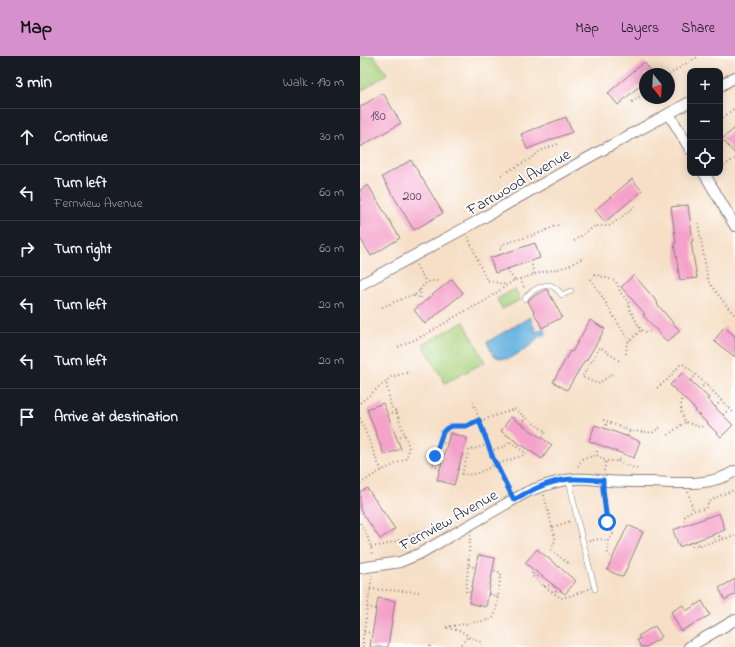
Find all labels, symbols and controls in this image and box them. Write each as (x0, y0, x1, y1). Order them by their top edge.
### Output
text: Map (20, 15, 52, 42)
text: Map (575, 18, 599, 39)
text: Layers (621, 18, 659, 39)
text: Share (681, 18, 715, 39)
north arrow (639, 68, 675, 104)
map controls (687, 68, 723, 176)
button: + (687, 68, 723, 104)
text: 3 min (16, 70, 52, 95)
text: Walk · 190 m (283, 73, 344, 92)
button: − (687, 104, 723, 140)
house number: 180 (370, 106, 386, 127)
icon: ahead (16, 126, 38, 148)
text: Continue (54, 126, 108, 148)
text: 30 m (320, 127, 344, 146)
button: locate (687, 140, 723, 176)
street label: Farrwood Avenue (462, 143, 576, 223)
text: Turn left (54, 172, 107, 194)
icon: left (16, 182, 38, 204)
text: 60 m (319, 183, 344, 202)
house number: 200 (402, 186, 422, 207)
text: Fernview Avenue (54, 194, 143, 213)
icon: right (16, 238, 38, 260)
text: Turn right (54, 238, 112, 260)
text: 60 m (319, 239, 344, 258)
icon: left (16, 294, 38, 316)
text: Turn left (54, 294, 107, 316)
text: 20 m (319, 295, 344, 314)
icon: left (16, 350, 38, 372)
text: Turn left (54, 350, 107, 372)
text: 20 m (319, 351, 344, 370)
icon: arrive (16, 406, 38, 428)
text: Arrive at destination (54, 406, 178, 428)
route end (426, 447, 444, 465)
street label: Fernview Avenue (395, 483, 503, 558)
route start (598, 513, 616, 531)

